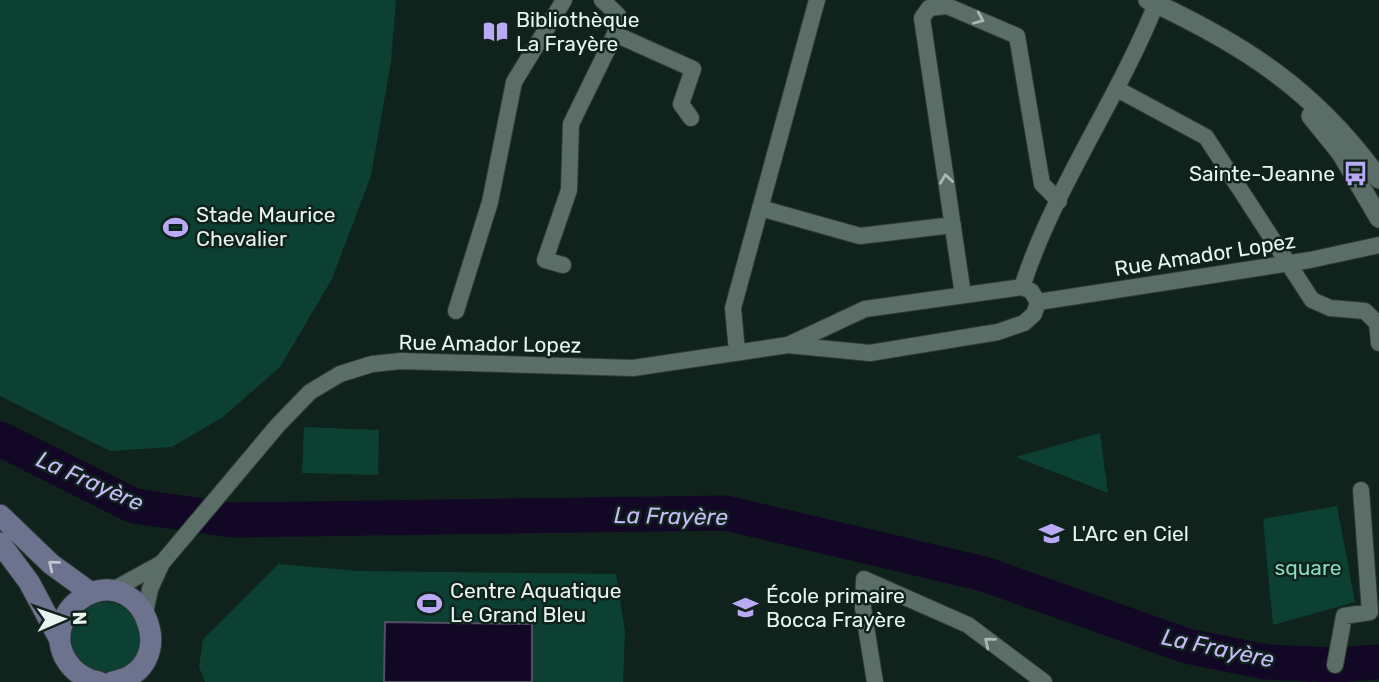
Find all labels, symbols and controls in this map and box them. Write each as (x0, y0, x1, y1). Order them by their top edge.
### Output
place label: Bibliothèque La Frayère (516, 7, 639, 56)
one-way arrow (973, 11, 985, 25)
library icon: Bibliothèque La Frayère (482, 18, 510, 46)
bus stop icon: Sainte-Jeanne (1341, 160, 1369, 188)
place label: Sainte-Jeanne (1189, 161, 1335, 186)
one-way arrow (939, 173, 954, 185)
place label: Stade Maurice Chevalier (196, 202, 336, 251)
sports icon: Stade Maurice Chevalier (162, 213, 190, 241)
street label: Rue Amador Lopez (1113, 228, 1297, 281)
street label: Rue Amador Lopez (398, 329, 582, 358)
water label: La Frayère (32, 445, 148, 517)
water label: La Frayère (614, 501, 728, 531)
school or university icon: L'Arc en Ciel (1038, 520, 1066, 548)
place label: L'Arc en Ciel (1072, 521, 1189, 546)
park label: square (1275, 555, 1342, 580)
one-way arrow (48, 561, 61, 573)
place label: Centre Aquatique Le Grand Bleu (450, 578, 621, 627)
place label: École primaire Bocca Frayère (766, 583, 906, 632)
north arrow (28, 584, 98, 654)
sports icon: Centre Aquatique Le Grand Bleu (416, 589, 444, 617)
school or university icon: École primaire Bocca Frayère (732, 594, 760, 622)
text: N (68, 611, 91, 626)
water label: La Frayère (1159, 622, 1277, 674)
one-way arrow (985, 638, 998, 650)

